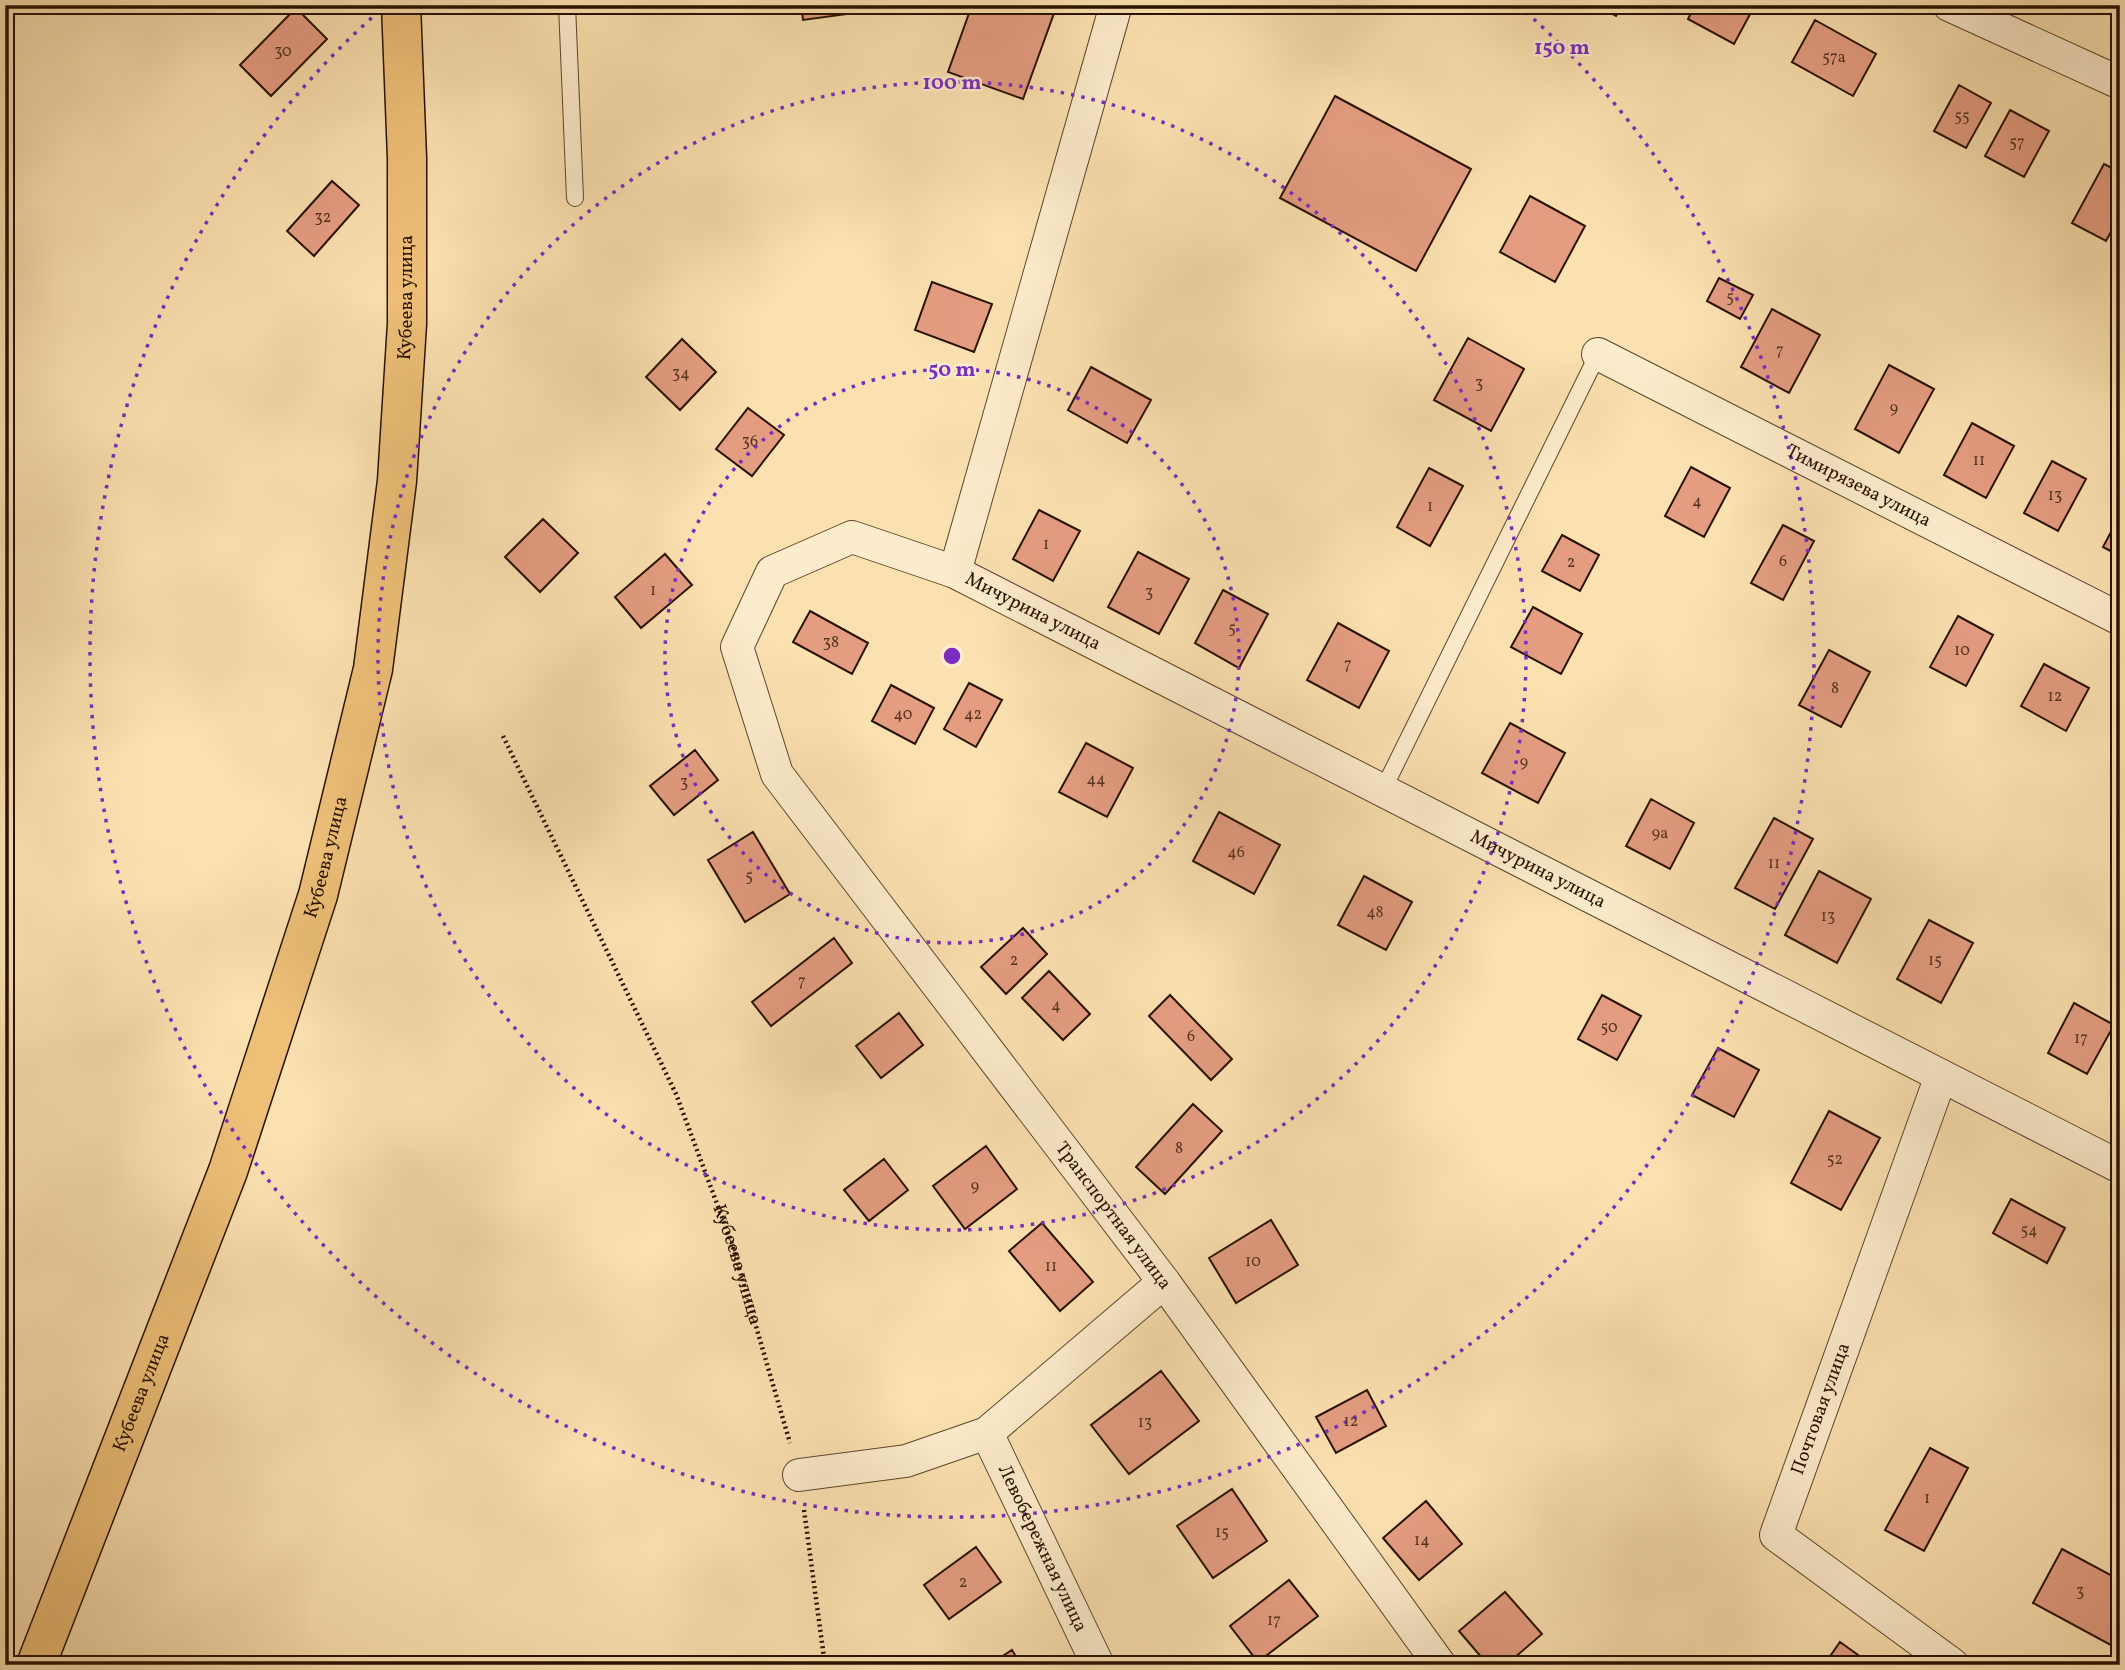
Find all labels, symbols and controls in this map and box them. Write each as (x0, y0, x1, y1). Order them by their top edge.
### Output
text: 150 m (1534, 34, 1590, 63)
house number: 30 (274, 41, 292, 63)
house number: 57а (1822, 47, 1846, 69)
text: 100 m (922, 69, 982, 98)
house number: 55 (1954, 106, 1970, 128)
house number: 57 (2009, 132, 2025, 154)
house number: 32 (315, 207, 331, 229)
street label: Кубеева улица (392, 235, 420, 361)
house number: 5 (1726, 287, 1734, 309)
house number: 7 (1776, 340, 1784, 362)
text: 50 m (928, 356, 976, 385)
house number: 34 (672, 363, 690, 385)
house number: 3 (1475, 373, 1483, 395)
house number: 9 (1890, 398, 1898, 420)
house number: 36 (742, 431, 758, 453)
street label: Тимирязева улица (1781, 438, 1935, 534)
house number: 11 (1973, 450, 1985, 472)
house number: 13 (2048, 485, 2062, 507)
house number: 4 (1692, 491, 1702, 513)
house number: 1 (1427, 496, 1433, 518)
house number: 1 (1043, 534, 1049, 556)
house number: 6 (1779, 551, 1787, 573)
house number: 2 (1567, 552, 1575, 574)
street label: Мичурина улица (960, 566, 1105, 657)
house number: 1 (650, 580, 656, 602)
house number: 3 (1145, 582, 1153, 604)
house number: 5 (1228, 618, 1236, 640)
house number: 38 (823, 632, 839, 654)
house number: 10 (1954, 640, 1970, 662)
centre of rings (940, 644, 964, 668)
house number: 7 (1344, 654, 1352, 676)
house number: 8 (1831, 678, 1839, 700)
house number: 12 (2048, 686, 2062, 708)
house number: 40 (894, 704, 912, 726)
house number: 42 (964, 704, 982, 726)
house number: 9 (1520, 752, 1528, 774)
house number: 44 (1086, 769, 1106, 791)
house number: 3 (680, 772, 688, 794)
street label: Кубеева улица (298, 794, 355, 922)
house number: 9а (1652, 823, 1668, 845)
street label: Мичурина улица (1465, 824, 1610, 915)
house number: 46 (1227, 842, 1245, 864)
house number: 11 (1768, 853, 1780, 875)
house number: 5 (745, 866, 753, 888)
house number: 48 (1366, 902, 1384, 924)
house number: 13 (1821, 906, 1835, 928)
house number: 2 (1010, 950, 1018, 972)
house number: 15 (1928, 950, 1942, 972)
house number: 7 (798, 971, 806, 993)
house number: 4 (1051, 995, 1061, 1017)
house number: 50 (1601, 1017, 1618, 1039)
house number: 6 (1187, 1026, 1195, 1048)
house number: 17 (2074, 1028, 2088, 1050)
street label: Транспортная улица (1049, 1137, 1177, 1295)
house number: 8 (1175, 1138, 1183, 1160)
house number: 52 (1827, 1149, 1843, 1171)
house number: 9 (971, 1176, 979, 1198)
street label: Кубеева улица (705, 1201, 768, 1328)
house number: 54 (2020, 1220, 2038, 1242)
house number: 10 (1245, 1251, 1261, 1273)
house number: 11 (1045, 1256, 1057, 1278)
street label: Кубеева улица (107, 1330, 177, 1456)
street label: Почтовая улица (1785, 1339, 1857, 1479)
house number: 12 (1344, 1411, 1358, 1433)
house number: 13 (1138, 1412, 1152, 1434)
street label: Левобережная улица (991, 1460, 1093, 1637)
house number: 1 (1924, 1488, 1930, 1510)
house number: 15 (1215, 1522, 1229, 1544)
house number: 14 (1414, 1530, 1430, 1552)
house number: 2 (959, 1572, 967, 1594)
house number: 3 (2076, 1581, 2084, 1603)
house number: 17 (1267, 1610, 1281, 1632)

